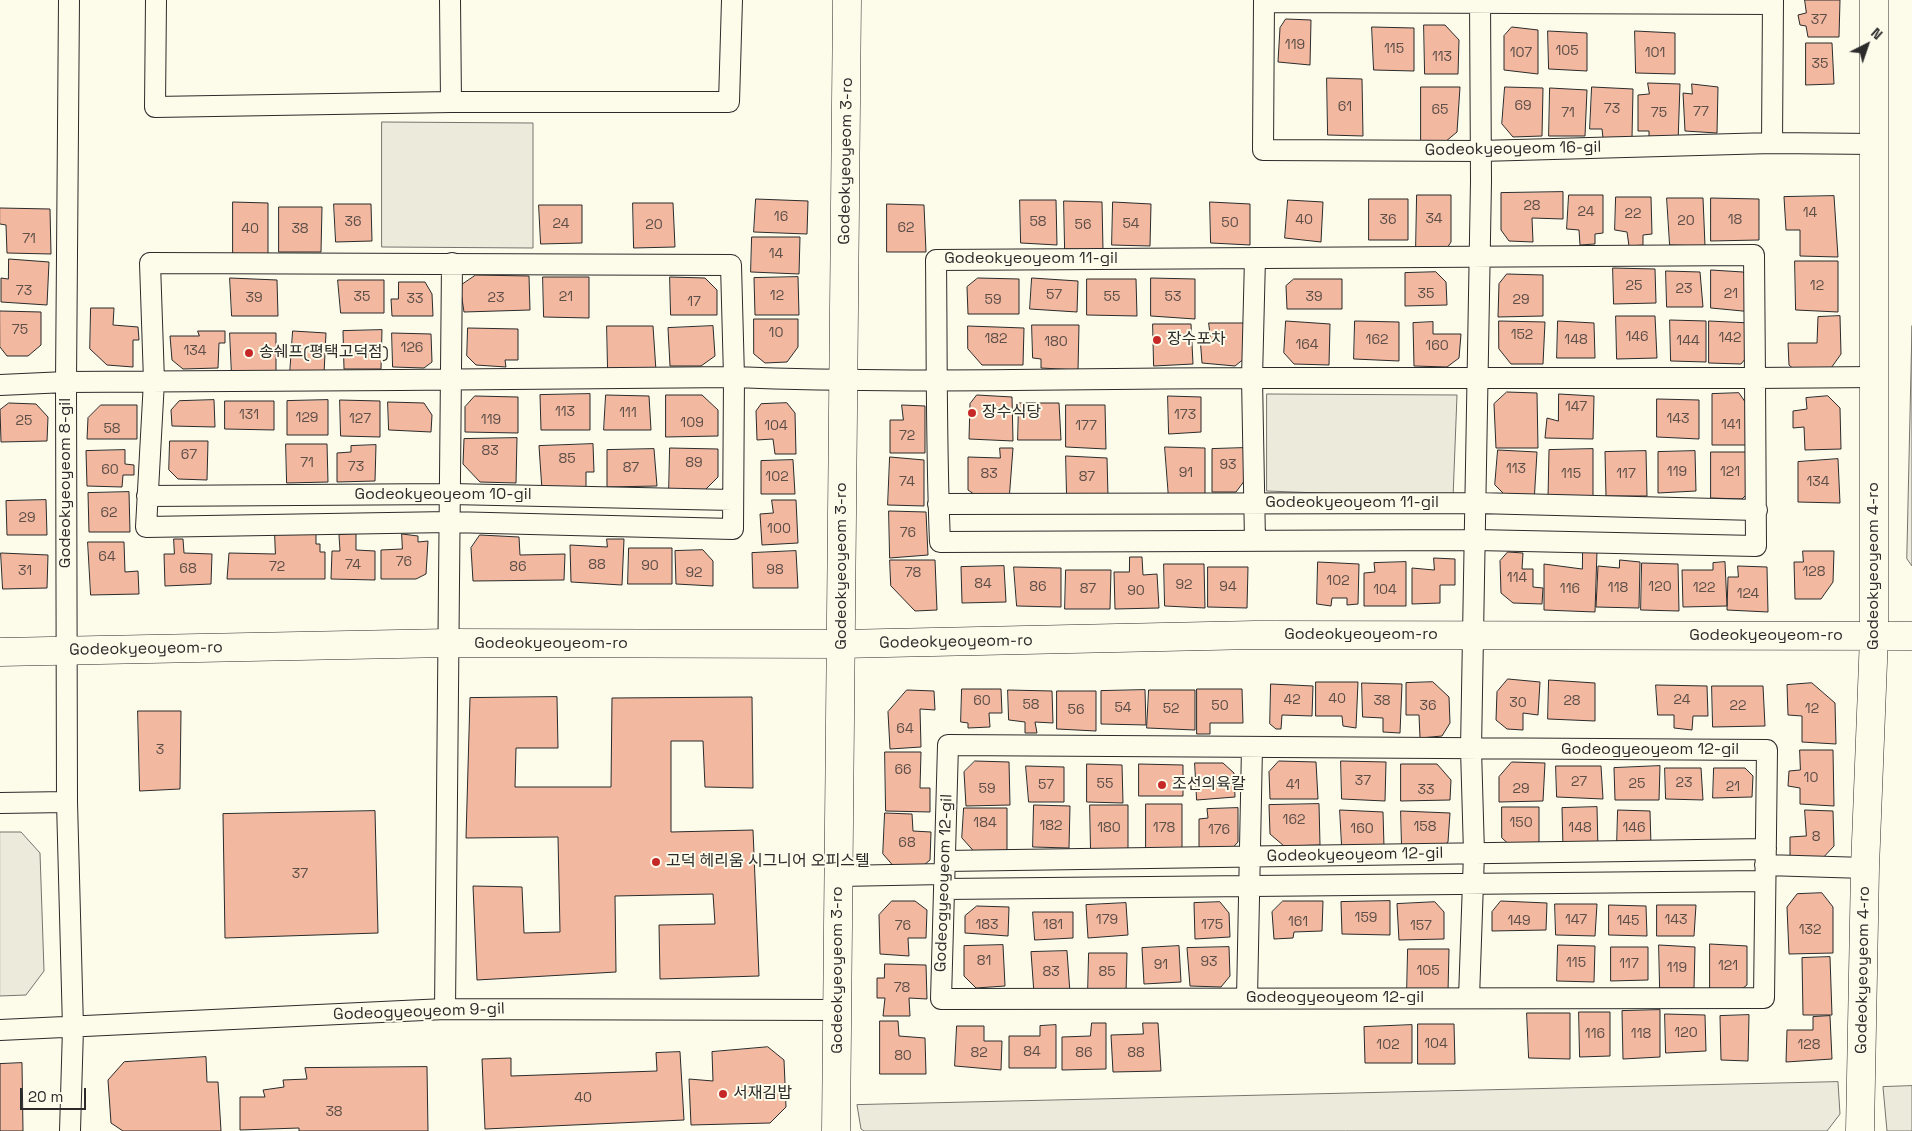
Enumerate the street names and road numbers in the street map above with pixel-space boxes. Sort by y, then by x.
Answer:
street label: Godeokyeoyeom 3-ro [835,77,857,245]
street label: Godeokyeoyeom 16-gil [1424,138,1602,160]
street label: Godeokyeoyeom 11-gil [944,249,1118,269]
street label: Godeokyeoyeom 8-gil [56,398,76,568]
street label: Godeokyeoyeom 3-ro [832,482,852,650]
street label: Godeokyeoyeom 4-ro [1864,482,1884,650]
street label: Godeokyeoyeom 10-gil [354,485,532,505]
street label: Godeokyeoyeom 11-gil [1265,493,1439,513]
street label: Godeokyeoyeom-ro [1284,625,1438,645]
street label: Godeokyeoyeom-ro [1689,626,1843,646]
street label: Godeokyeoyeom-ro [879,631,1033,653]
street label: Godeokyeoyeom-ro [474,634,628,654]
street label: Godeokyeoyeom-ro [69,638,223,660]
street label: Godeogyeoyeom 12-gil [1561,740,1739,760]
street label: Godeogyeoyeom 12-gil [931,794,957,972]
street label: Godeokyeoyeom 12-gil [1267,844,1443,866]
street label: Godeokyeoyeom 3-ro [828,886,848,1054]
street label: Godeokyeoyeom 4-ro [1852,886,1874,1054]
street label: Godeogyeoyeom 12-gil [1246,988,1424,1008]
street label: Godeogyeoyeom 9-gil [333,999,505,1025]

